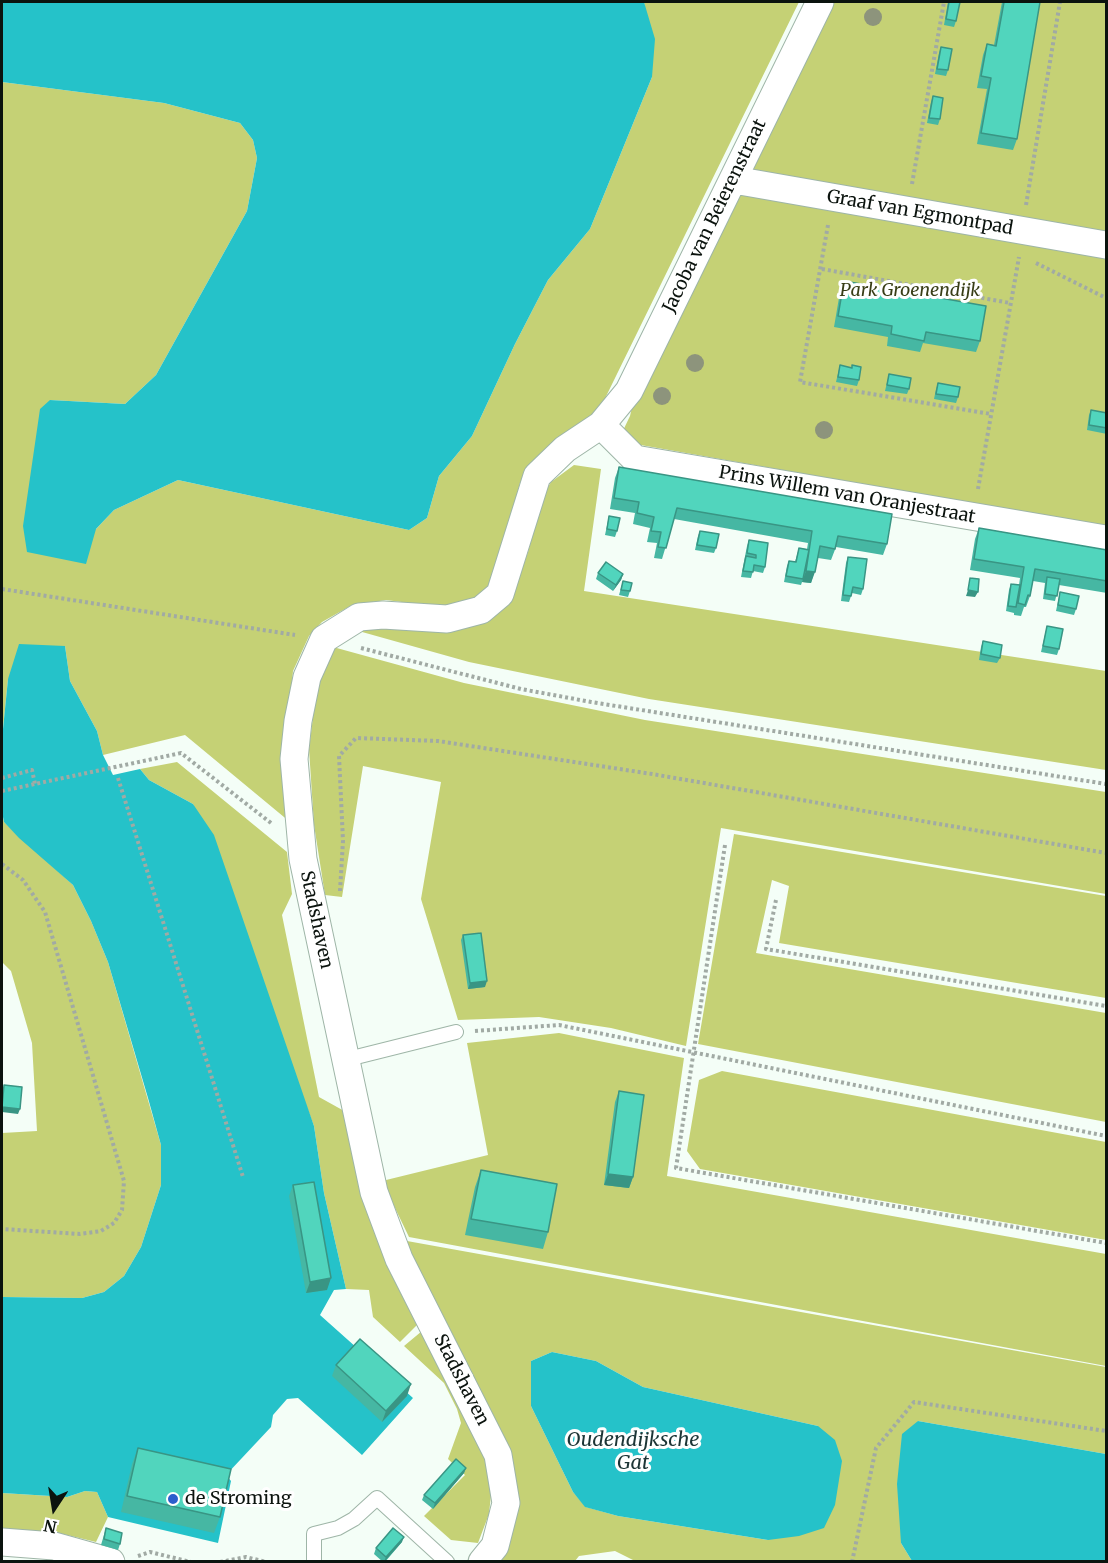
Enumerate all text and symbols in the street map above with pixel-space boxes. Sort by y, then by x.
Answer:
street label: Jacoba van Beierenstraat [659,116,771,316]
street label: Graaf van Egmontpad [825,186,1015,240]
park label: Park Groenendijk [840,280,980,302]
street label: Prins Willem van Oranjestraat [717,462,977,528]
street label: Stadshaven [295,869,337,971]
street label: Stadshaven [429,1331,493,1429]
water label: Oudendijksche Gat [567,1428,699,1475]
north arrow [24,1479,84,1539]
place label: de Stroming [185,1488,292,1510]
marker: de Stroming [166,1492,180,1506]
text: N [42,1516,59,1538]

